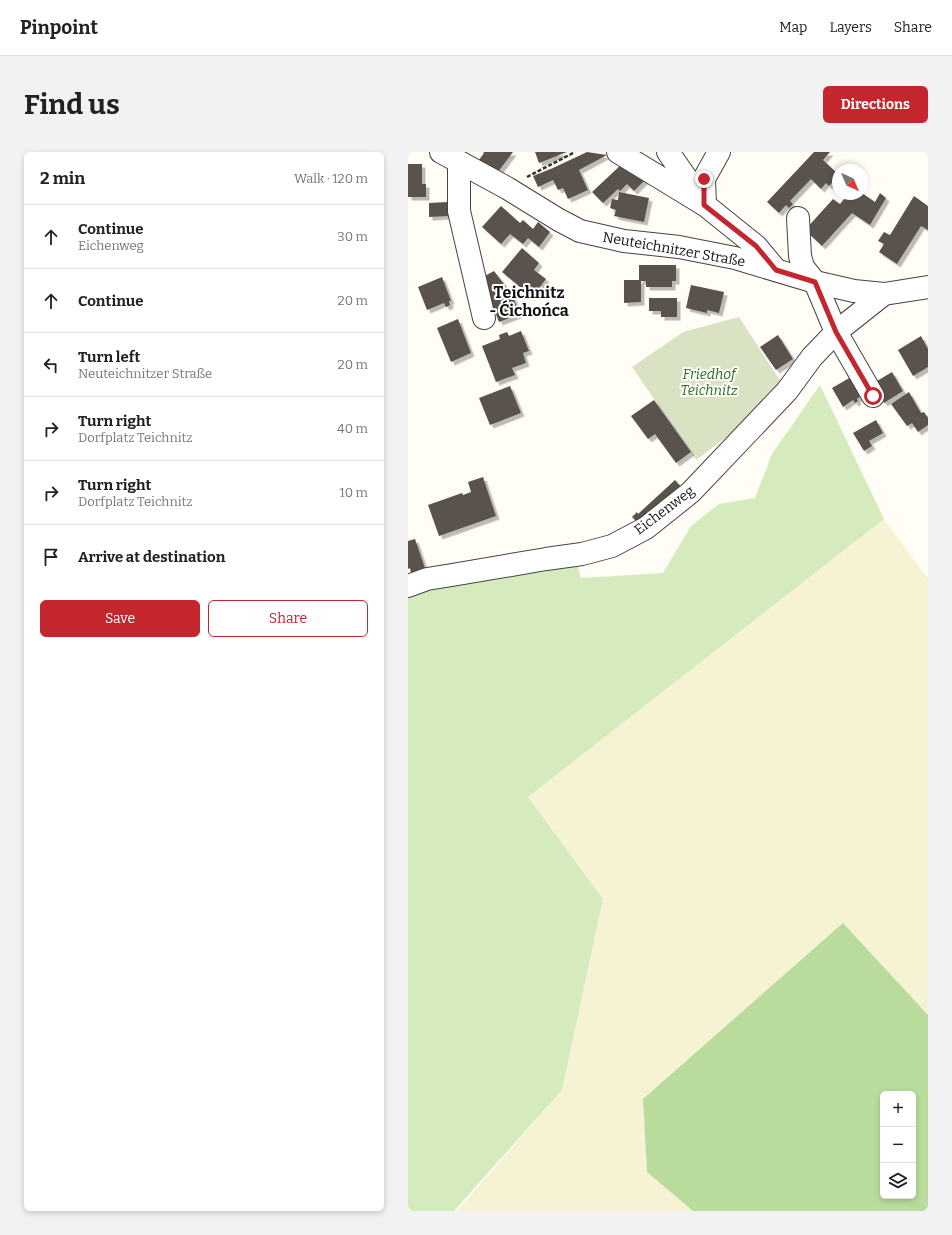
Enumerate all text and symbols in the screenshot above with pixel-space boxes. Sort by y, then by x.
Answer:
text: Pinpoint [20,16,98,39]
text: Map [779,19,807,36]
text: Layers [829,19,872,36]
text: Share [894,19,932,36]
button: Directions [823,86,928,123]
text: Find us [24,88,120,121]
north arrow [832,164,868,200]
text: 2 min [40,168,85,189]
route end [695,170,713,188]
text: Walk · 120 m [294,171,368,186]
text: Continue [78,220,144,238]
icon: ahead [40,226,62,248]
text: 30 m [337,229,368,244]
street label: Neuteichnitzer Straße [601,229,746,270]
text: Eichenweg [78,238,144,253]
district label: Teichnitz - Ćichońca [489,283,569,320]
icon: ahead [40,290,62,312]
text: Continue [78,292,144,310]
text: 20 m [338,293,368,308]
text: Turn left [78,348,140,366]
icon: left [40,354,62,376]
text: 20 m [338,357,368,372]
text: Neuteichnitzer Straße [78,366,212,381]
park label: Friedhof Teichnitz [681,366,738,399]
route start [864,387,882,405]
text: Turn right [78,412,151,430]
icon: right [40,418,62,440]
text: 40 m [337,421,368,436]
text: Dorfplatz Teichnitz [78,430,193,445]
text: Turn right [78,476,151,494]
icon: right [40,482,62,504]
street label: Eichenweg [631,482,698,539]
text: 10 m [339,485,368,500]
text: Dorfplatz Teichnitz [78,494,193,509]
icon: arrive [40,546,62,568]
text: Arrive at destination [78,548,225,566]
button: Save [40,600,200,637]
button: Share [208,600,368,637]
map controls [880,1091,916,1199]
button: + [880,1091,916,1127]
button: − [880,1127,916,1163]
button: layers [880,1163,916,1199]

